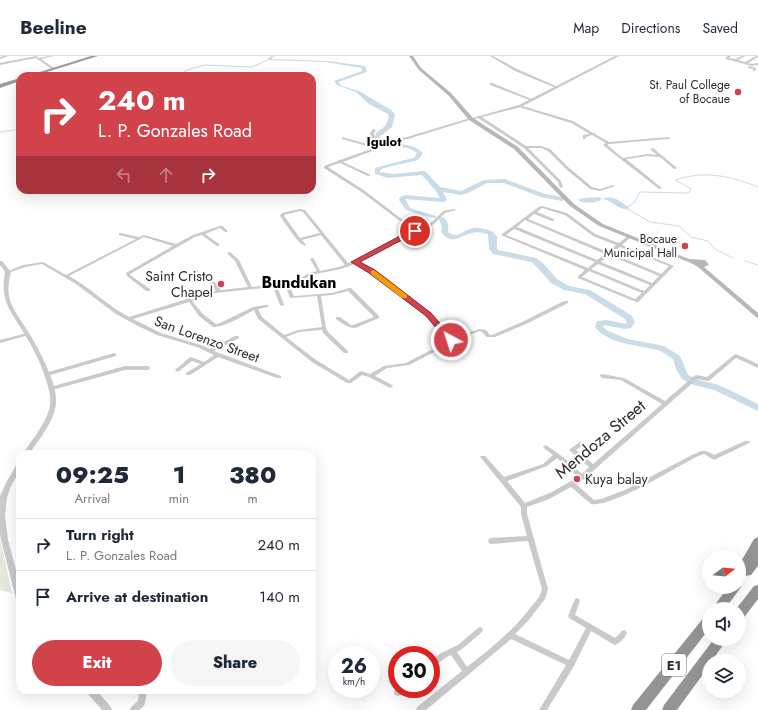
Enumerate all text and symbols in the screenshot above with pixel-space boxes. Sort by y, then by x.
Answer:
text: Beeline [20,14,87,41]
text: Map [573,18,599,38]
text: Directions [621,18,681,38]
text: Saved [703,18,738,38]
place label: St. Paul College of Bocaue [649,76,730,108]
text: 240 m [98,80,186,121]
marker: St. Paul College of Bocaue [733,87,743,97]
icon: right [32,88,84,140]
text: L. P. Gonzales Road [98,118,252,144]
district label: Igulot [367,132,402,151]
icon: left [113,164,135,186]
icon: ahead [155,164,177,186]
icon: right [197,164,219,186]
pin [398,214,432,248]
icon: arrive [404,220,426,242]
place label: Bocaue Municipal Hall [604,230,677,262]
marker: Bocaue Municipal Hall [680,241,690,251]
place label: Saint Cristo Chapel [145,266,213,302]
district label: Bundukan [261,271,337,294]
marker: Saint Cristo Chapel [216,279,226,289]
street label: San Lorenzo Street [152,311,263,368]
position arrow [430,319,472,361]
street label: Mendoza Street [549,394,651,484]
text: 09:25 [56,457,129,492]
text: 1 [173,457,185,492]
text: 380 [229,457,276,492]
place label: Kuya balay [585,469,649,489]
marker: Kuya balay [572,474,582,484]
text: Arrival [74,489,110,508]
text: min [169,489,189,508]
text: m [248,489,258,508]
text: Turn right [66,524,134,546]
icon: right [32,534,54,556]
text: 240 m [258,534,300,556]
text: L. P. Gonzales Road [66,546,177,565]
north arrow [702,550,746,594]
map controls [702,550,746,698]
icon: arrive [32,586,54,608]
text: Arrive at destination [66,586,208,608]
text: 140 m [259,586,300,608]
button: sound [702,602,746,646]
button: Exit [32,640,162,686]
button: Share [170,640,300,686]
speed limit sign: 30 [388,646,440,698]
text: 26 [341,652,367,681]
road number: E1 [662,654,686,676]
button: layers [702,654,746,698]
text: km/h [343,674,365,689]

